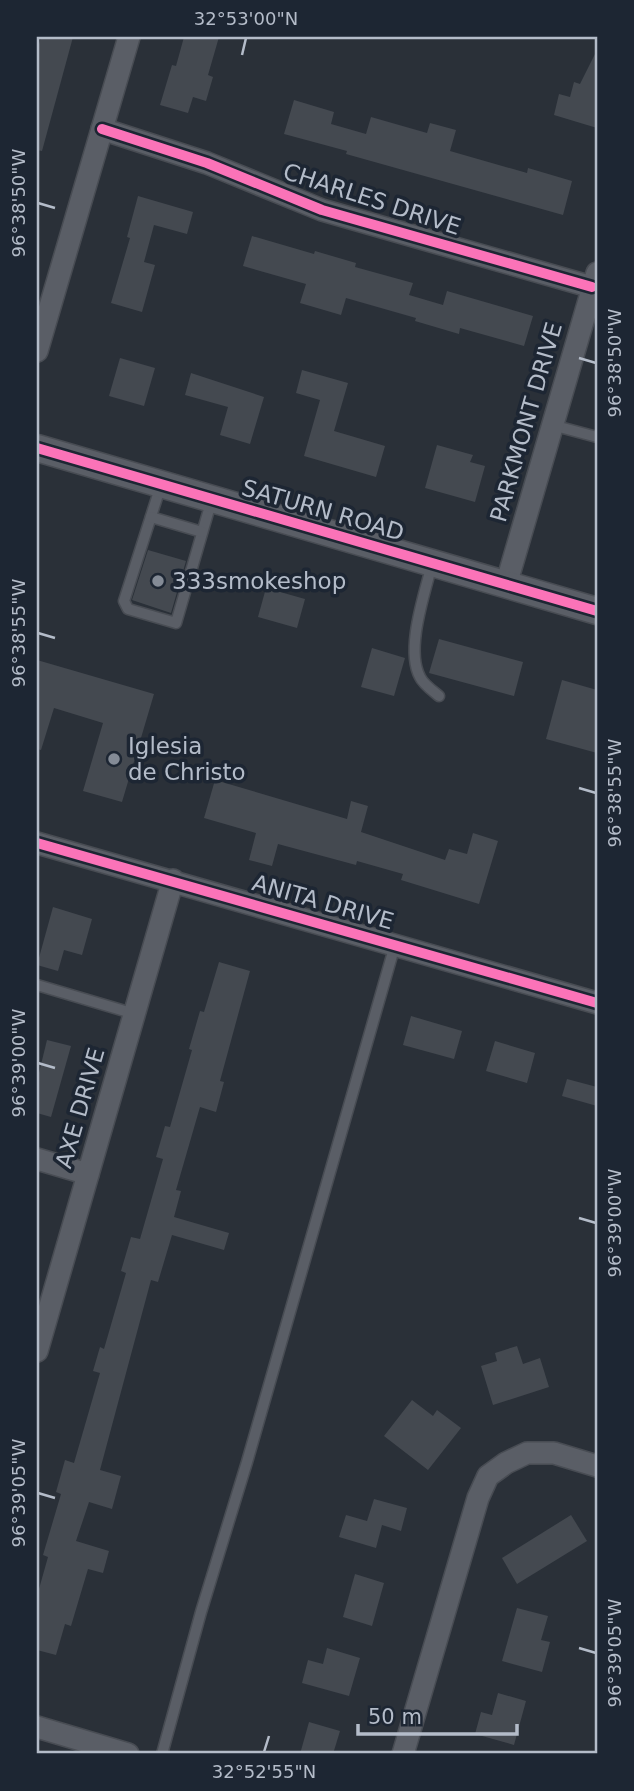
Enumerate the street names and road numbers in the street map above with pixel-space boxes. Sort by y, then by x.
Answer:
street label: CHARLES DRIVE [280,158,464,240]
street label: PARKMONT DRIVE [485,319,567,525]
street label: SATURN ROAD [239,474,407,546]
street label: ANITA DRIVE [249,869,397,935]
street label: AXE DRIVE [50,1045,110,1171]

